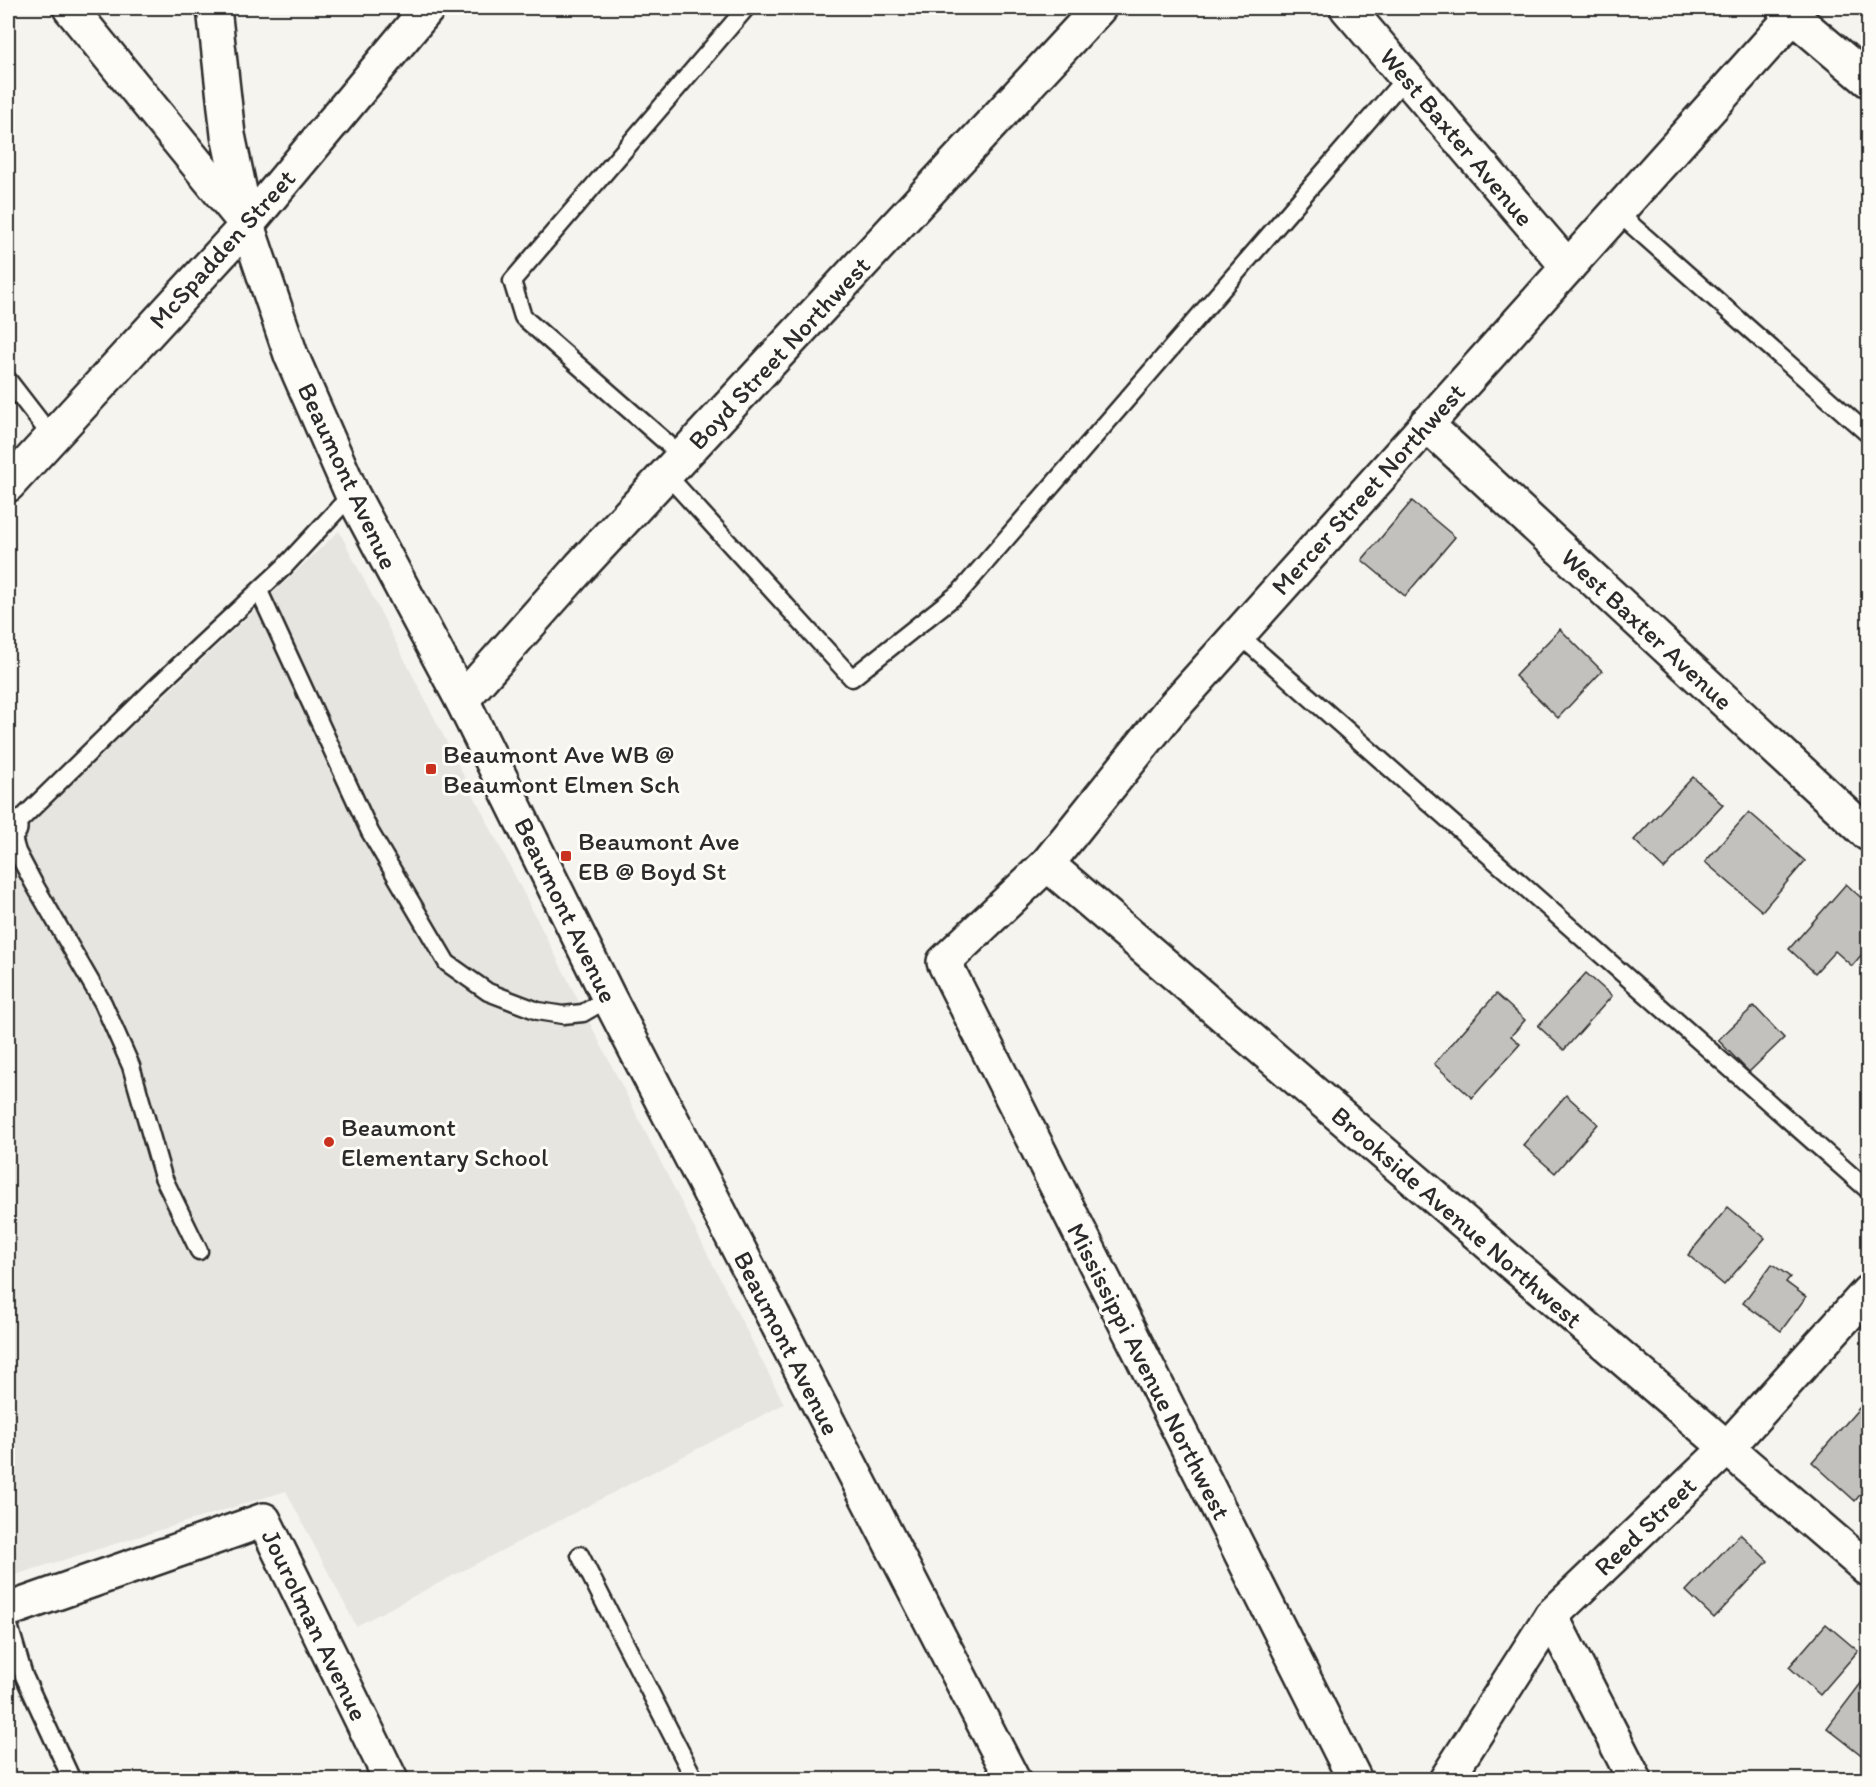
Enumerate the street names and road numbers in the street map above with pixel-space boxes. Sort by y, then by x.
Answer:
street label: West Baxter Avenue [1373,41,1541,233]
street label: McSpadden Street [142,162,302,335]
street label: Boyd Street Northwest [681,250,877,456]
street label: Mercer Street Northwest [1264,376,1472,602]
street label: Beaumont Avenue [291,378,405,574]
street label: West Baxter Avenue [1554,541,1740,717]
street label: Beaumont Avenue [507,812,625,1008]
street label: Brookside Avenue Northwest [1325,1099,1589,1335]
street label: Mississippi Avenue Northwest [1060,1217,1238,1525]
street label: Beaumont Avenue [727,1246,847,1440]
street label: Reed Street [1587,1469,1703,1583]
street label: Jourolman Avenue [255,1524,375,1726]

